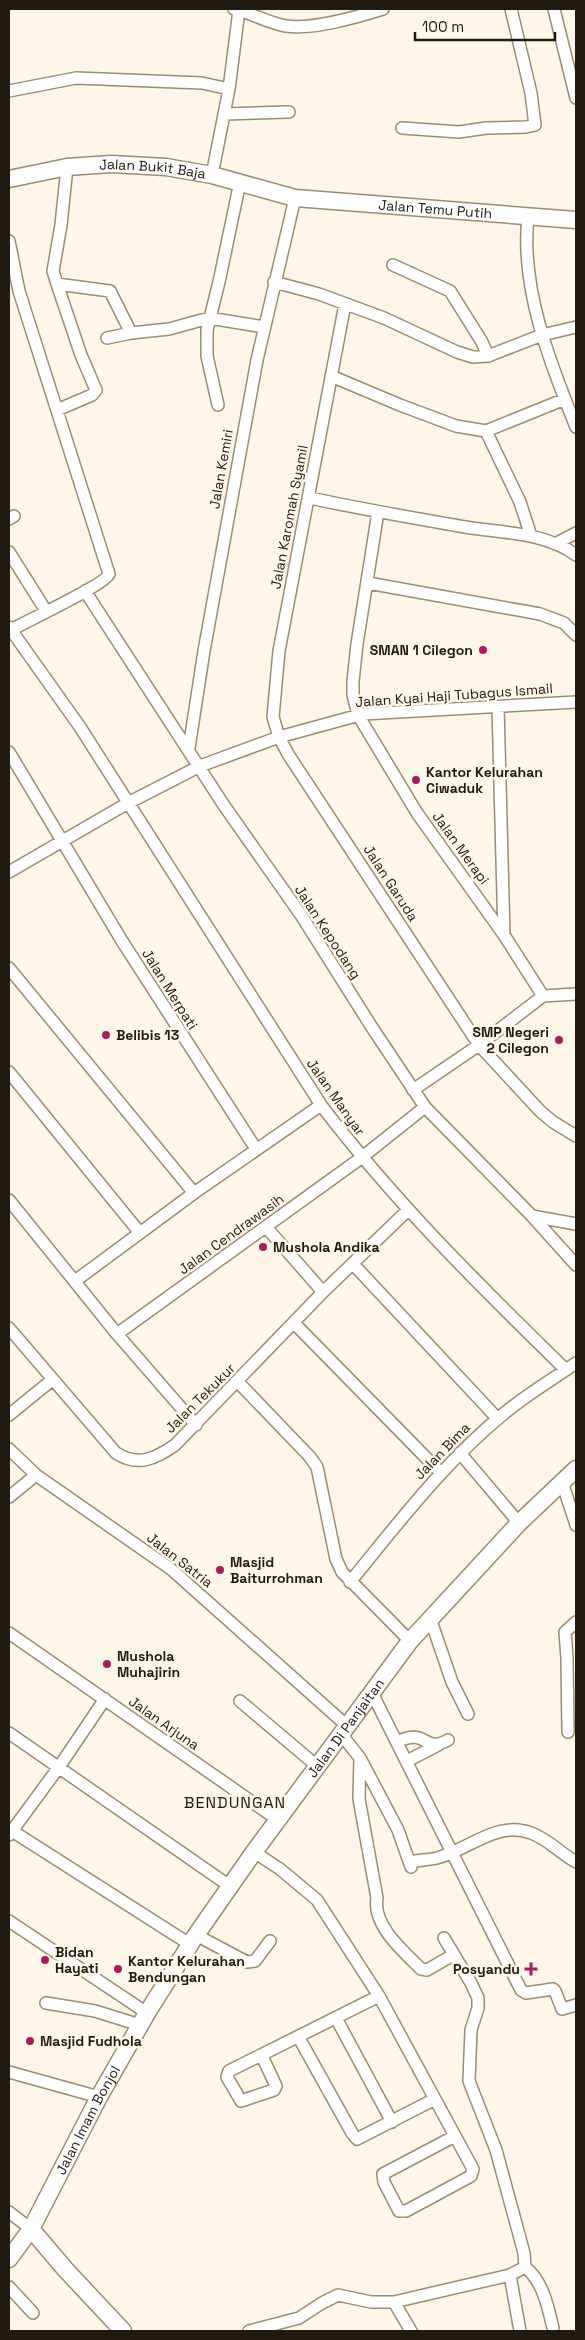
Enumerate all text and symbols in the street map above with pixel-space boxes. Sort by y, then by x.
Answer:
scale bar [415,10,555,42]
text: 100 m [422,17,464,36]
street label: Jalan Bukit Baja [98,155,207,183]
street label: Jalan Temu Putih [378,196,493,222]
street label: Jalan Kemiri [205,428,237,510]
street label: Jalan Karomah Syamil [266,443,312,591]
place label: SMAN 1 Cilegon [370,641,473,659]
marker: SMAN 1 Cilegon [477,644,489,656]
street label: Jalan Kyai Haji Tubagus Ismail [355,679,553,711]
place label: Kantor Kelurahan Ciwaduk [426,763,543,797]
marker: Kantor Kelurahan Ciwaduk [410,774,422,786]
street label: Jalan Merapi [429,808,493,888]
street label: Jalan Garuda [360,841,422,925]
street label: Jalan Kepodang [291,882,365,982]
street label: Jalan Merpati [138,945,202,1033]
place label: SMP Negeri 2 Cilegon [472,1023,549,1057]
place label: Belibis 13 [116,1026,179,1044]
marker: Belibis 13 [100,1029,112,1041]
marker: SMP Negeri 2 Cilegon [553,1034,565,1046]
street label: Jalan Manyar [303,1055,369,1139]
street label: Jalan Cendrawasih [175,1190,287,1278]
place label: Mushola Andika [273,1238,380,1256]
marker: Mushola Andika [257,1241,269,1253]
street label: Jalan Tekukur [161,1359,239,1437]
street label: Jalan Bima [410,1419,474,1483]
street label: Jalan Satria [143,1529,217,1591]
place label: Masjid Baiturrohman [230,1553,323,1587]
marker: Masjid Baiturrohman [214,1564,226,1576]
place label: Mushola Muhajirin [117,1647,180,1681]
marker: Mushola Muhajirin [101,1658,113,1670]
street label: Jalan Di Panjaitan [303,1675,388,1781]
street label: Jalan Arjuna [125,1692,203,1754]
district label: BENDUNGAN [184,1792,286,1813]
place label: Bidan Hayati [55,1943,98,1977]
place label: Kantor Kelurahan Bendungan [128,1952,245,1986]
marker: Bidan Hayati [39,1954,51,1966]
place label: Posyandu [453,1960,520,1978]
marker: Posyandu [524,1962,538,1976]
marker: Kantor Kelurahan Bendungan [112,1963,124,1975]
place label: Masjid Fudhola [40,2032,142,2050]
marker: Masjid Fudhola [24,2035,36,2047]
street label: Jalan Imam Bonjol [52,2062,124,2178]

